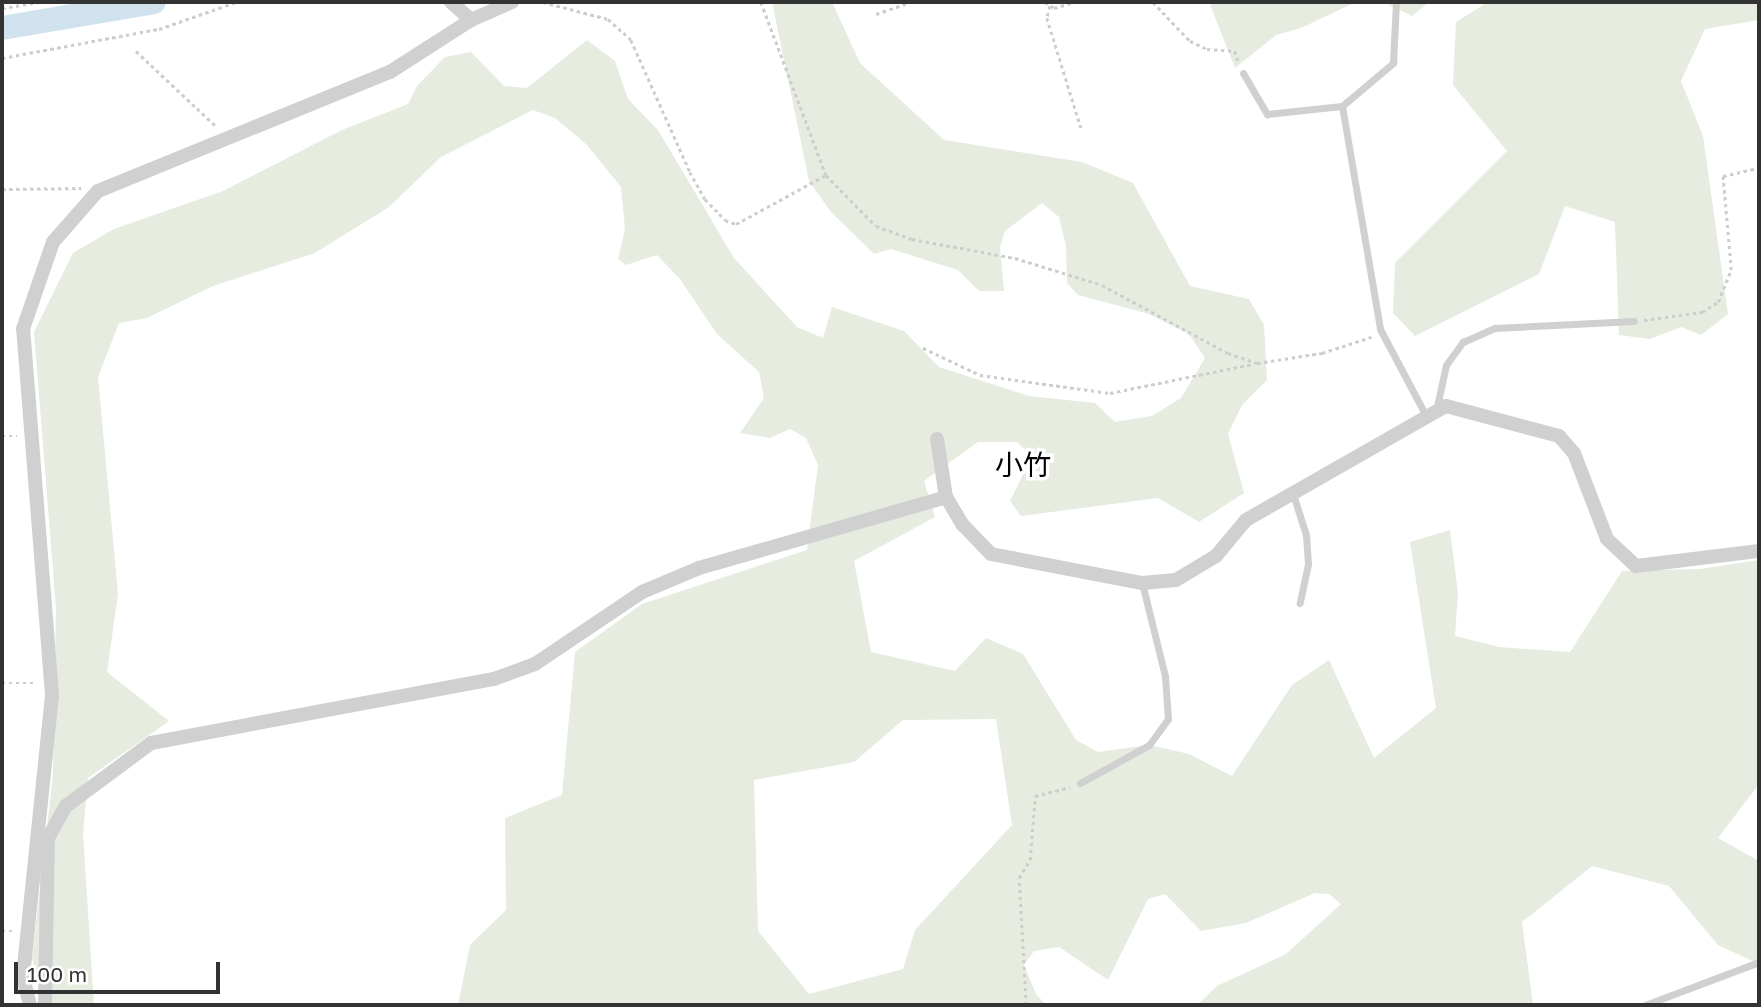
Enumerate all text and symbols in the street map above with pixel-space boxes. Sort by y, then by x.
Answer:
district label: 小竹 [995,448,1051,482]
scale bar [18,948,224,992]
text: 100 m [27,961,87,987]

